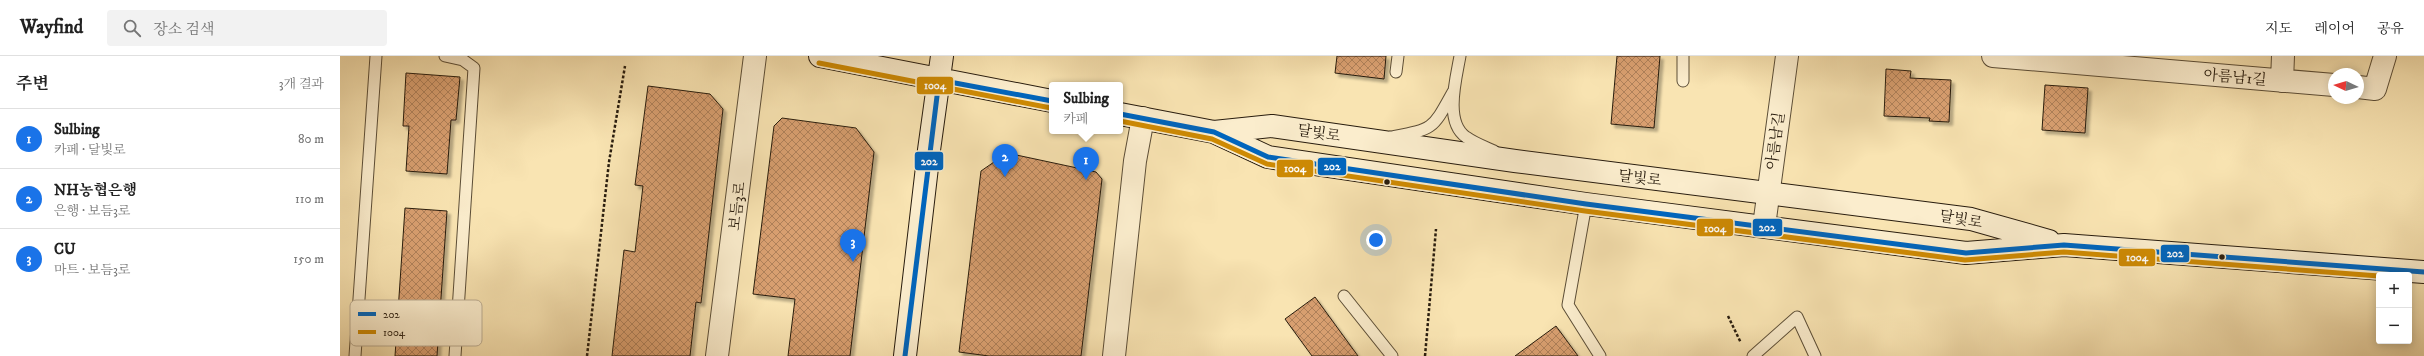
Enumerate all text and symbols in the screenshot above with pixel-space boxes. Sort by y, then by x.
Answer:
search box [107,10,387,46]
text: Wayfind [20,16,83,39]
icon: search [121,17,143,39]
text: 장소 검색 [153,20,215,39]
text: 지도 [2265,20,2292,38]
text: 레이어 [2314,20,2355,38]
text: 공유 [2377,20,2404,38]
street label: 아름남1길 [2203,65,2267,90]
north arrow [2328,68,2364,104]
text: 주변 [16,73,49,95]
text: 3개 결과 [279,76,324,92]
line badge: 1004 [916,76,954,95]
text: 1004 [924,79,947,93]
popup [1049,82,1123,134]
text: Sulbing [1063,89,1109,108]
text: 카페 [1063,111,1088,127]
street label: 아름남길 [1762,111,1789,171]
text: Sulbing [54,120,100,139]
street label: 달빛로 [1296,121,1342,146]
text: 1 [27,131,31,147]
text: 80 m [298,131,324,147]
text: 카페 · 달빛로 [54,142,126,158]
pin: 2 [992,144,1018,177]
pin: 1 [1073,147,1099,180]
line badge: 202 [914,151,944,171]
text: 202 [921,155,938,169]
line badge: 202 [1317,157,1347,176]
line badge: 1004 [1276,159,1314,178]
text: 202 [1324,160,1341,174]
text: 1004 [1284,162,1307,176]
street label: 달빛로 [1617,166,1663,191]
unlabelled marker [1382,177,1392,187]
street label: 보듬3로 [725,180,750,232]
text: NH농협은행 [54,181,137,200]
text: 2 [26,191,32,207]
text: 110 m [295,191,324,207]
text: 은행 · 보듬3로 [54,203,130,219]
street label: 달빛로 [1938,206,1984,233]
line badge: 1004 [1696,218,1734,237]
line badge: 202 [1752,218,1783,237]
text: 202 [1759,221,1776,235]
text: 1004 [1704,222,1727,236]
pin: 3 [840,229,866,262]
your location [1366,230,1386,250]
text: CU [54,240,76,259]
line badge: 202 [2160,244,2190,263]
text: 202 [2167,247,2184,261]
line badge: 1004 [2118,248,2156,267]
text: 3 [27,251,31,267]
text: 150 m [293,251,324,267]
text: 1004 [2126,251,2149,265]
unlabelled marker [2217,252,2227,262]
text: 마트 · 보듬3로 [54,262,130,278]
map controls [2376,272,2412,344]
button: + [2376,272,2412,308]
legend [350,300,482,346]
text: 202 [383,308,400,322]
button: − [2376,308,2412,344]
text: 1004 [383,326,406,340]

